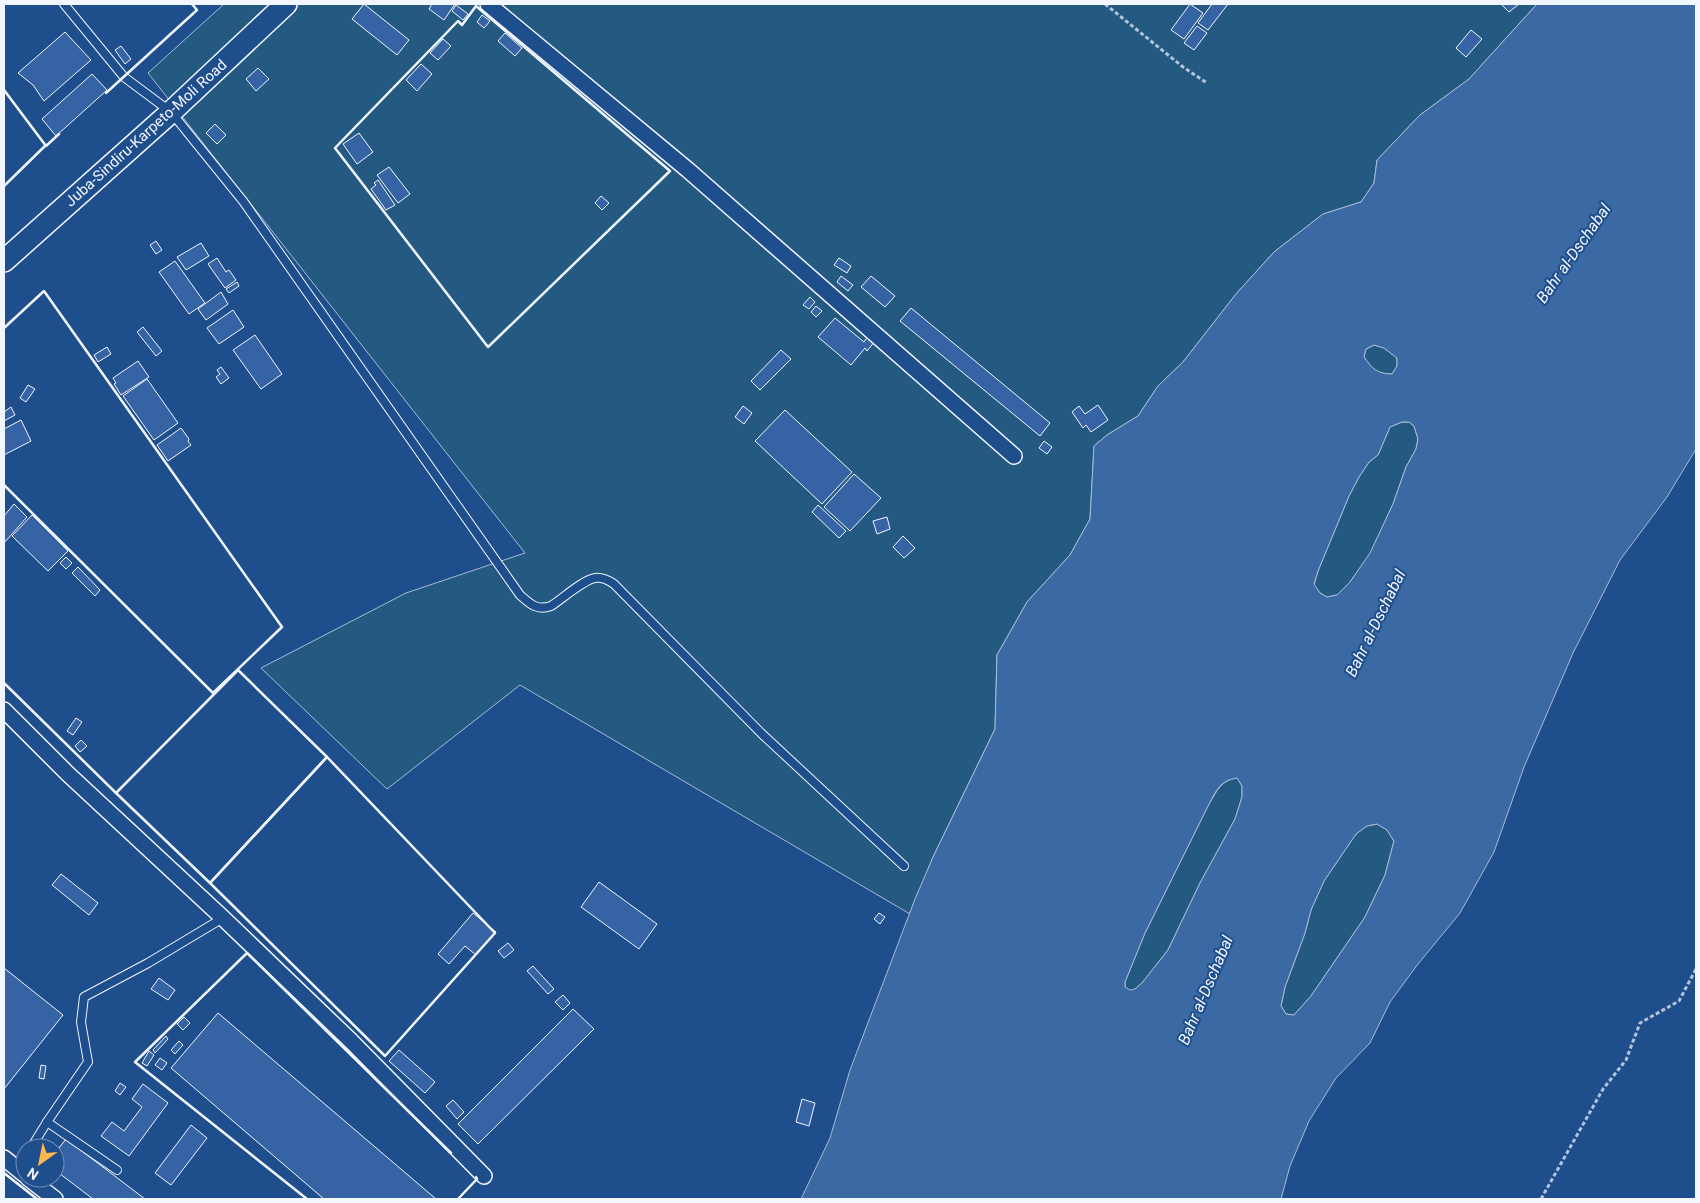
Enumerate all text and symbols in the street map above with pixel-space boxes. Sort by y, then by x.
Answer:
street label: Juba-Sindiru-Karpeto-Moli Road [61,56,231,210]
water label: Bahr al-Dschabal [1532,200,1615,306]
water label: Bahr al-Dschabal [1341,566,1410,680]
water label: Bahr al-Dschabal [1174,933,1237,1048]
north arrow [15,1138,65,1188]
text: N [24,1164,41,1183]

